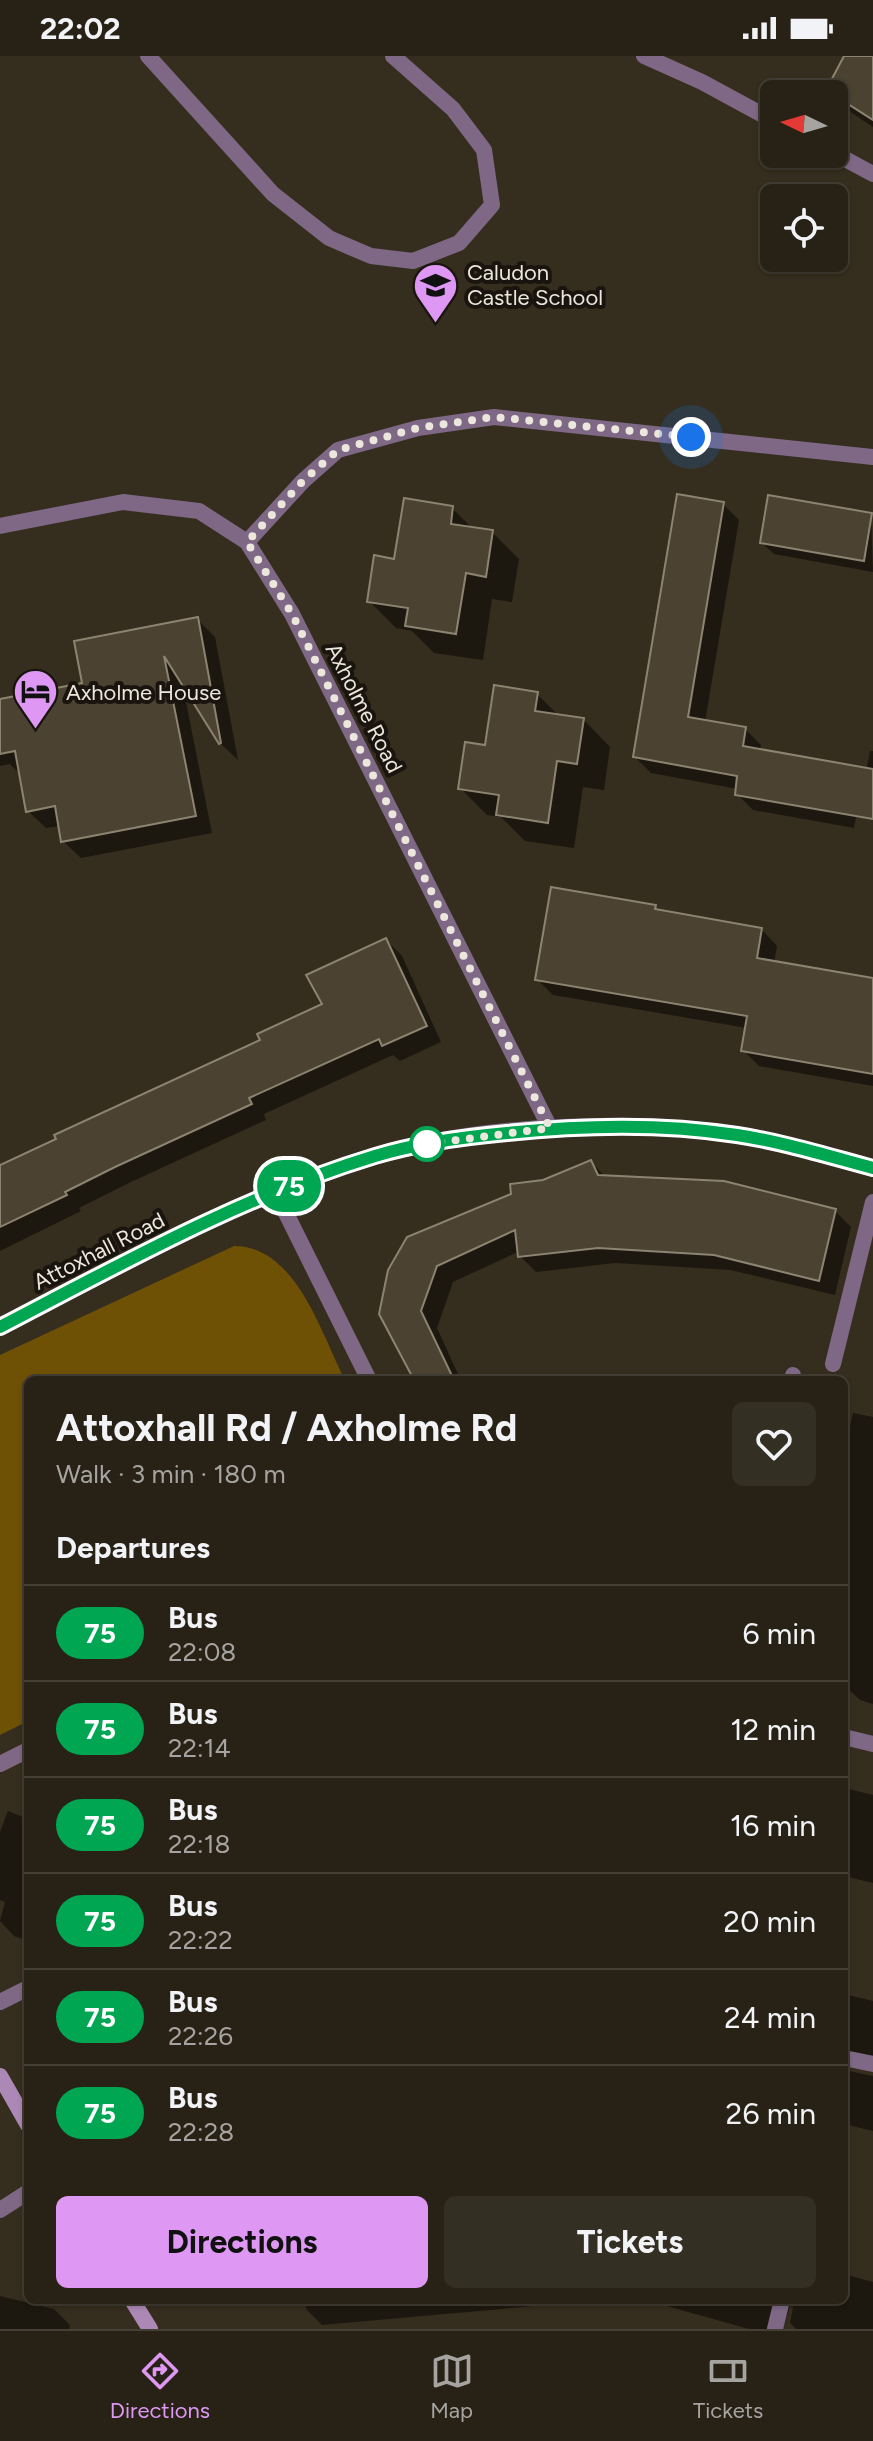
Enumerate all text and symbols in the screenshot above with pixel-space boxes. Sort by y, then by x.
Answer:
text: 22:02 [40,10,121,47]
north arrow [760,80,848,168]
map controls [760,80,848,272]
button: locate [760,184,848,272]
place label: Caludon Castle School [467,259,603,311]
school or university icon: Caludon Castle School [412,261,460,324]
your location [671,417,711,457]
street label: Axholme Road [320,639,408,777]
hotel icon: Axholme House [11,668,59,731]
place label: Axholme House [66,679,221,706]
unlabelled marker [410,1127,444,1161]
line badge: 75 [253,1160,325,1212]
text: 75 [273,1169,305,1203]
street label: Attoxhall Road [29,1206,169,1296]
button: heart [732,1402,816,1486]
text: Attoxhall Rd / Axholme Rd [56,1405,517,1451]
text: Walk · 3 min · 180 m [56,1458,286,1490]
text: Departures [56,1529,210,1566]
text: Bus [168,1599,217,1636]
text: 6 min [742,1615,816,1652]
text: 75 [84,1616,116,1650]
text: 22:08 [168,1636,236,1668]
text: Bus [168,1695,217,1732]
text: 12 min [730,1711,816,1748]
text: 75 [84,1712,116,1746]
text: 22:14 [168,1732,231,1764]
text: Bus [168,1791,217,1828]
text: 16 min [730,1807,816,1844]
text: 75 [84,1808,116,1842]
text: 22:18 [168,1828,230,1860]
text: Bus [168,1887,217,1924]
text: 20 min [723,1903,816,1940]
text: 75 [84,1904,116,1938]
text: 22:22 [168,1924,233,1956]
text: Bus [168,1983,217,2020]
text: 24 min [724,1999,816,2036]
text: 75 [84,2000,116,2034]
text: 22:26 [168,2020,233,2052]
text: Bus [168,2079,217,2116]
text: 26 min [726,2095,816,2132]
text: 75 [84,2096,116,2130]
text: 22:28 [168,2116,234,2148]
button: Directions [56,2196,428,2288]
button: Tickets [444,2196,816,2288]
tab: Directions [110,2349,210,2424]
tab: Map [430,2349,474,2424]
tab: Tickets [693,2349,763,2424]

